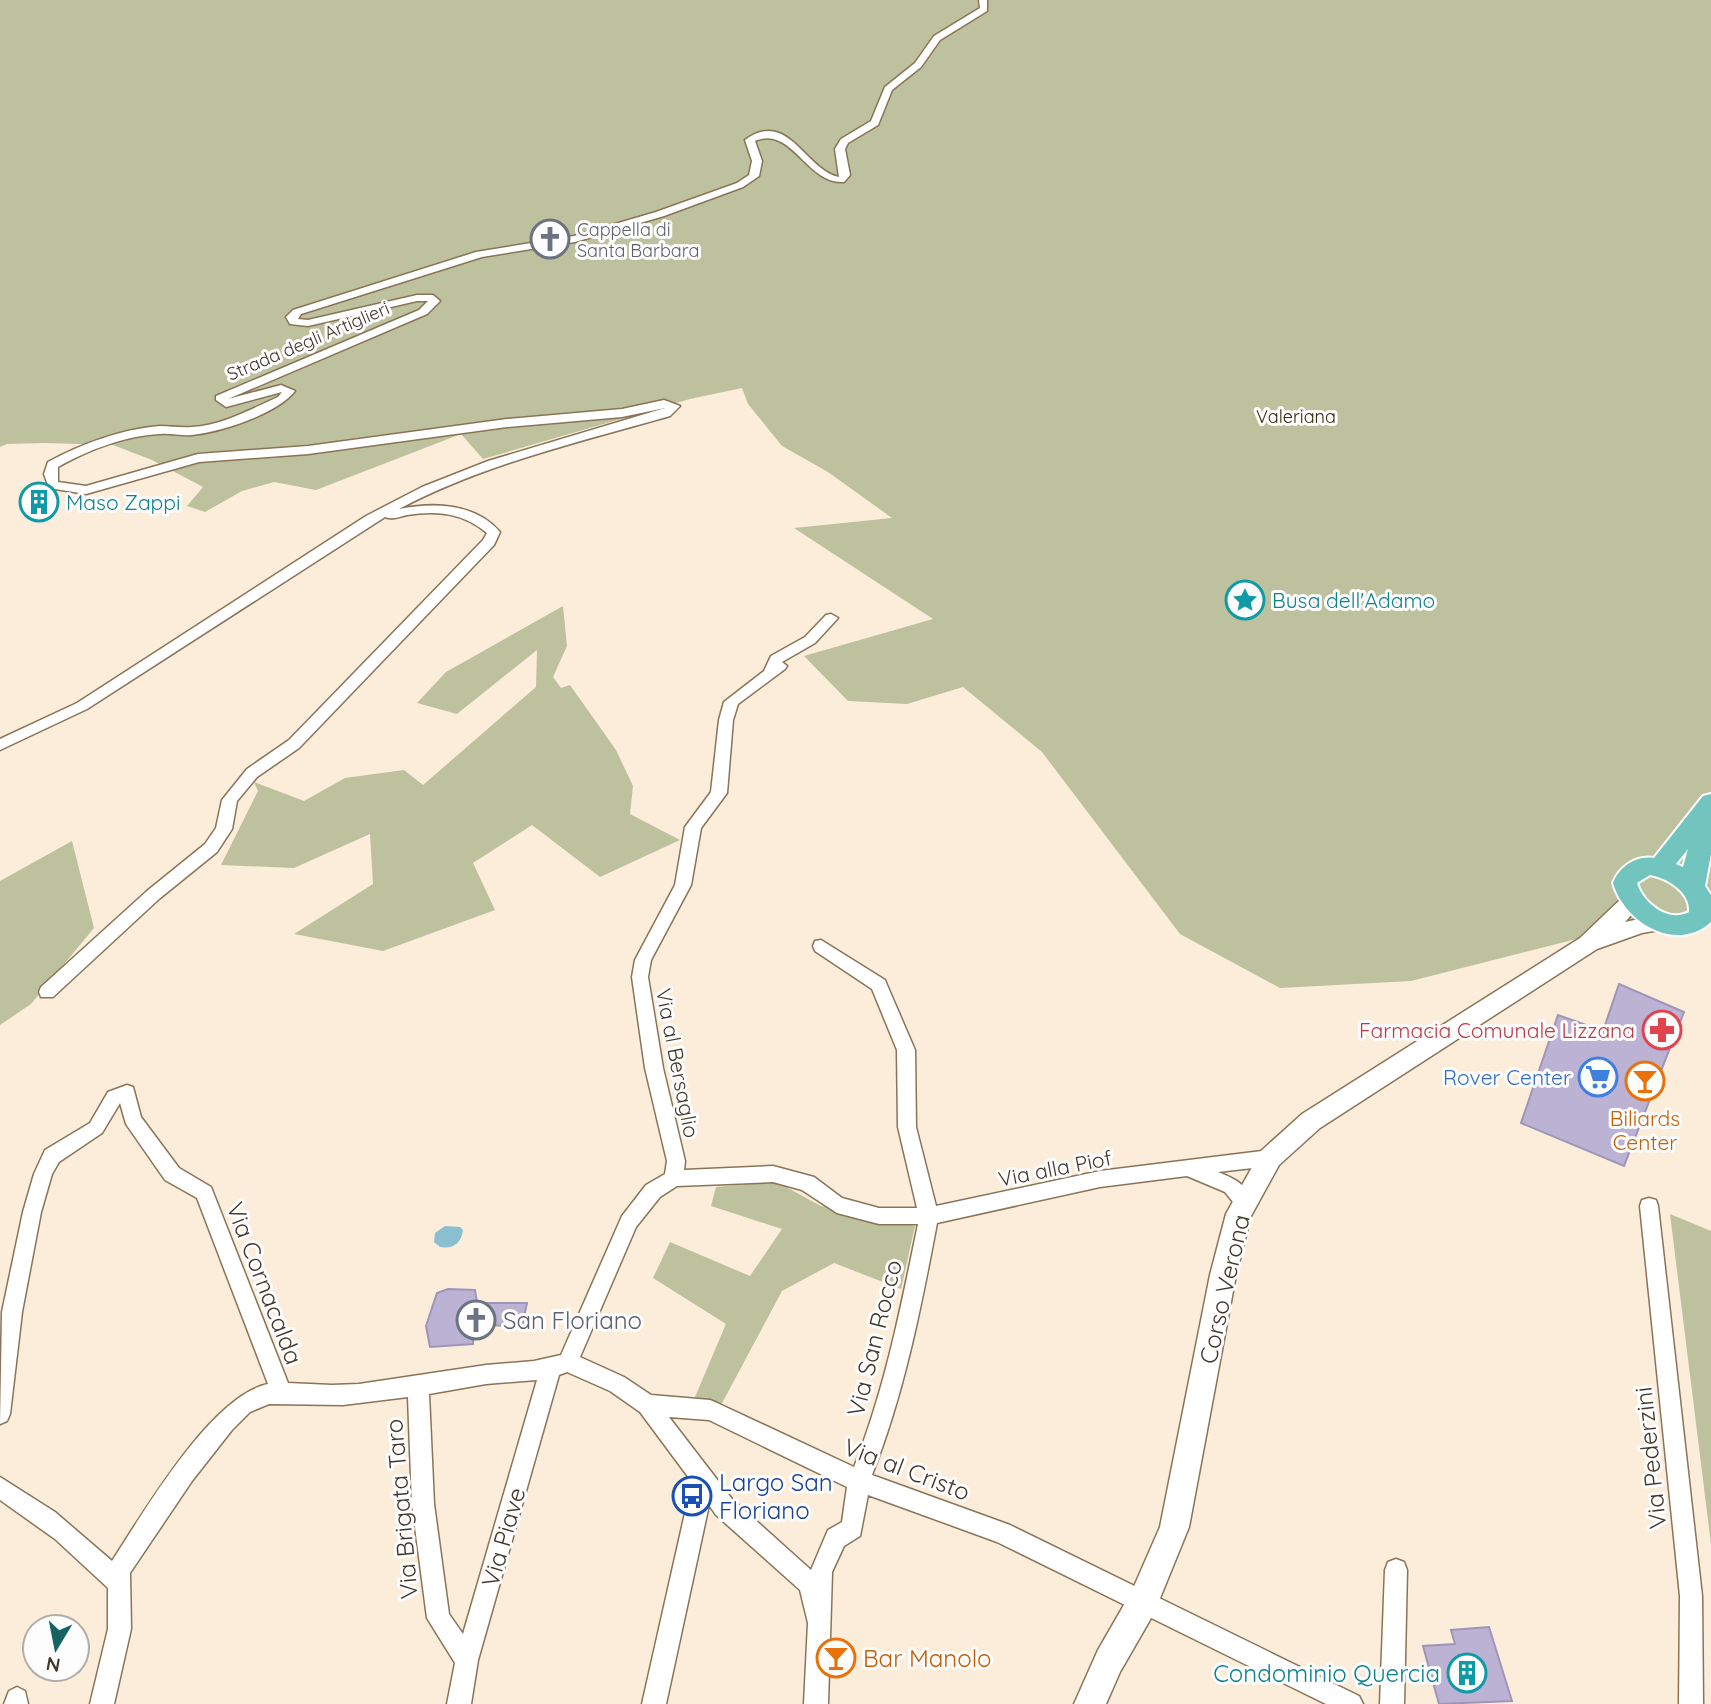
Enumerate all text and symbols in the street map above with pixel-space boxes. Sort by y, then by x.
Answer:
church icon: Cappella di Santa Barbara [529,218,571,260]
place label: Cappella di Santa Barbara [577,218,699,262]
street label: Strada degli Artiglieri [223,296,393,386]
park label: Valeriana [1256,405,1336,428]
building icon: Maso Zappi [18,481,60,523]
place label: Maso Zappi [66,489,181,515]
place icon: Busa dell'Adamo [1224,579,1266,621]
place label: Busa dell'Adamo [1272,587,1435,613]
street label: Via al Bersaglio [651,986,705,1140]
pharmacy icon: Farmacia Comunale Lizzana [1641,1009,1683,1051]
place label: Farmacia Comunale Lizzana [1359,1017,1635,1043]
supermarket icon: Rover Center [1577,1056,1619,1098]
bar icon: Biliards Center [1624,1060,1666,1102]
place label: Rover Center [1443,1064,1571,1090]
place label: Biliards Center [1610,1105,1680,1155]
street label: Via alla Piof [996,1144,1114,1192]
street label: Via Cornacalda [220,1198,310,1368]
street label: Corso Verona [1192,1211,1256,1367]
street label: Via San Rocco [840,1257,908,1419]
church icon: San Floriano [455,1299,497,1341]
place label: San Floriano [503,1305,642,1335]
street label: Via Pederzini [1628,1385,1672,1531]
street label: Via Brigata Taro [378,1418,424,1600]
street label: Via al Cristo [840,1431,974,1507]
place label: Largo San Floriano [719,1467,833,1525]
bus stop icon: Largo San Floriano [671,1475,713,1517]
street label: Via Piave [475,1484,531,1590]
north arrow [21,1613,91,1683]
bar icon: Bar Manolo [815,1637,857,1679]
place label: Bar Manolo [863,1643,992,1673]
text: N [44,1652,62,1678]
building icon: Condominio Quercia [1446,1652,1488,1694]
place label: Condominio Quercia [1213,1658,1440,1688]

